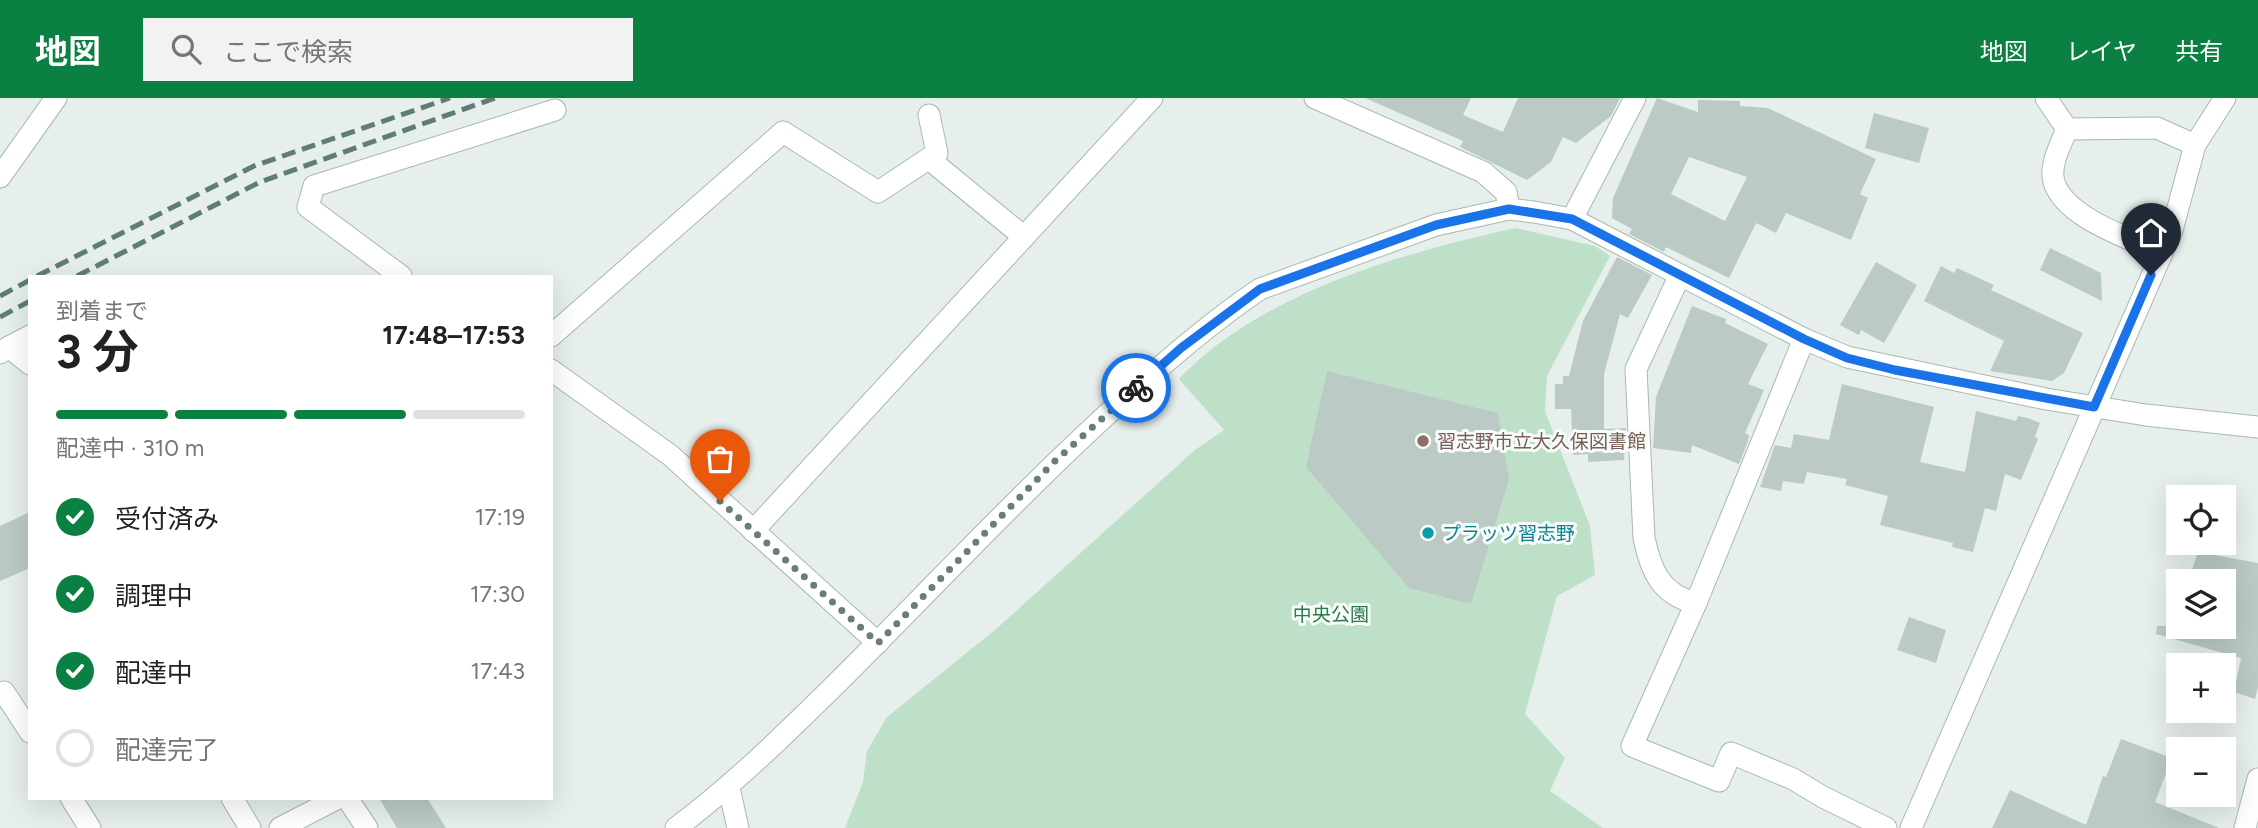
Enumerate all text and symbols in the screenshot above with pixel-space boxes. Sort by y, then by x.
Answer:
search box [143,18,633,81]
icon: search [167,30,205,68]
text: 地図 [35,32,101,71]
text: ここで検索 [223,36,353,68]
text: 地図 [1980,37,2028,66]
text: レイヤ [2066,37,2137,66]
text: 共有 [2175,37,2223,66]
pin [2121,203,2181,275]
icon: home [2132,214,2170,252]
text: 到着まで [56,297,148,325]
text: 17:48–17:53 [382,319,525,351]
text: 3 分 [56,324,139,380]
courier [1101,353,1171,423]
icon: bike [1117,369,1155,407]
pin [690,429,750,501]
place label: 習志野市立大久保図書館 [1437,430,1646,453]
marker: 習志野市立大久保図書館 [1415,433,1431,449]
text: 配達中 · 310 m [56,434,204,462]
icon: bag [701,440,739,478]
map controls [2166,485,2236,807]
button: locate [2166,485,2236,555]
icon: check [56,498,94,536]
text: 受付済み [115,503,219,535]
text: 17:19 [475,503,525,531]
place label: プラッツ習志野 [1442,522,1575,545]
marker: プラッツ習志野 [1420,525,1436,541]
button: layers [2166,569,2236,639]
icon: check [56,575,94,613]
text: 調理中 [115,580,193,612]
text: 17:30 [470,580,525,608]
park label: 中央公園 [1293,603,1369,626]
icon: check [56,652,94,690]
button: + [2166,653,2236,723]
text: 配達中 [115,657,193,689]
text: 17:43 [471,657,525,685]
text: 配達完了 [115,734,219,766]
button: − [2166,737,2236,807]

